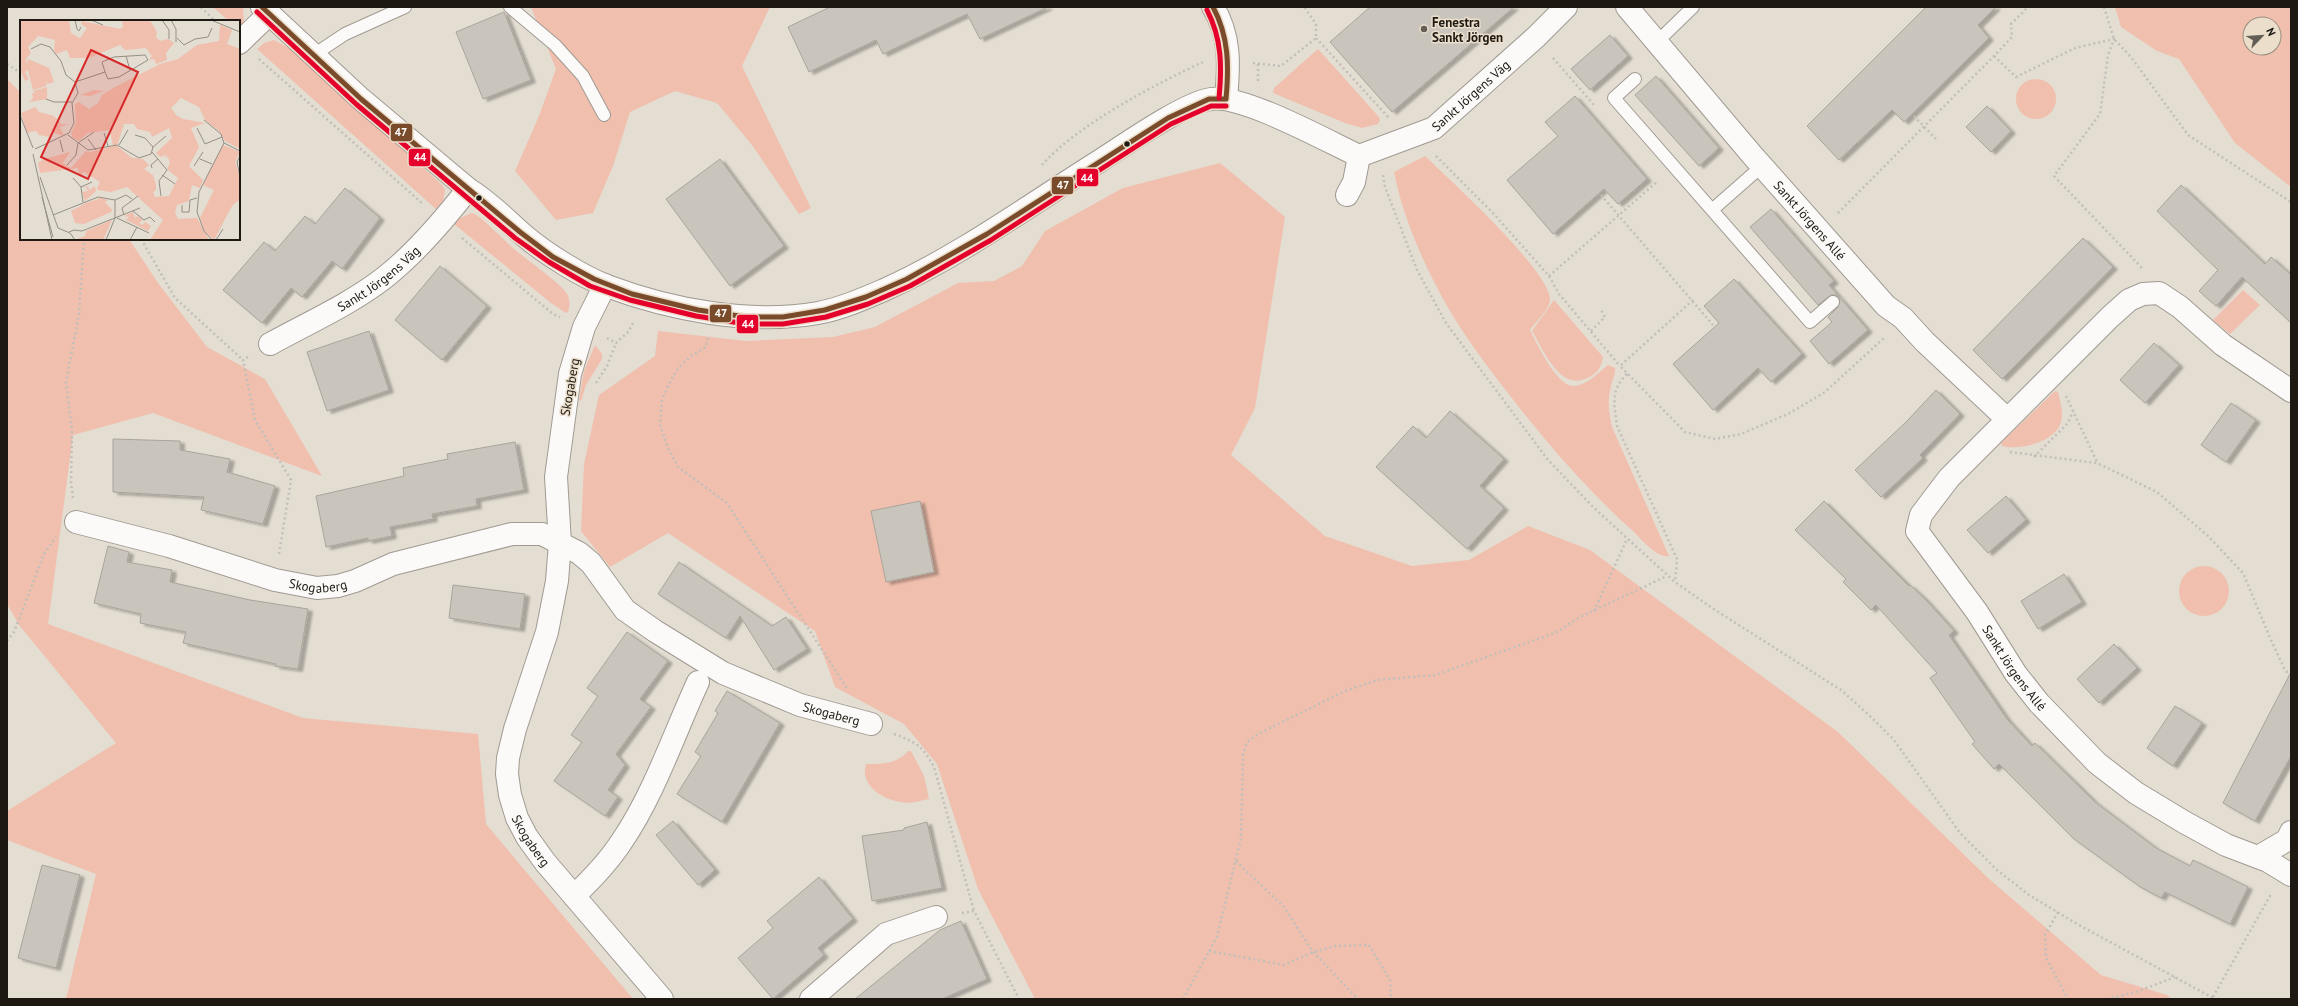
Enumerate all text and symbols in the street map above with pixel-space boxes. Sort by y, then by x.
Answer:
place label: Fenestra Sankt Jörgen [1432,14,1503,46]
north arrow [2242,16,2282,56]
inset map [20,20,240,240]
marker: Fenestra Sankt Jörgen [1419,24,1429,34]
text: N [2263,26,2279,38]
street label: Sankt Jörgens Väg [1428,56,1513,135]
line badge: 47 [390,123,413,142]
text: 47 [395,125,407,139]
unlabelled marker [1122,139,1132,149]
line badge: 44 [408,148,431,167]
text: 44 [414,150,427,164]
line badge: 44 [1076,168,1099,187]
text: 44 [1081,171,1094,185]
line badge: 47 [1051,176,1074,195]
street label: Sankt Jörgens Allé [1770,177,1850,264]
text: 47 [1057,178,1069,192]
unlabelled marker [474,193,484,203]
street label: Sankt Jörgens Väg [334,242,423,315]
line badge: 47 [709,304,732,323]
text: 47 [715,306,727,320]
line badge: 44 [736,314,759,334]
text: 44 [742,317,755,331]
street label: Skogaberg [557,357,583,417]
street label: Skogaberg [288,574,349,597]
street label: Sankt Jörgens Allé [1979,622,2050,714]
street label: Skogaberg [801,698,862,729]
street label: Skogaberg [508,812,554,870]

